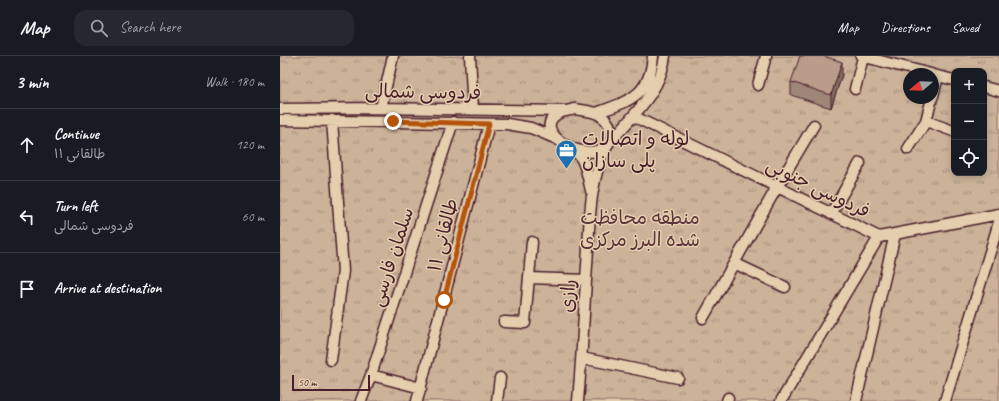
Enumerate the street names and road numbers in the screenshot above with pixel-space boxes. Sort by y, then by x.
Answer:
street label: فردوسی شمالی [365,79,481,105]
street label: فردوسی جنوبی [762,153,874,223]
street label: طالقانی ۱۱ [422,196,464,274]
street label: سلمان فارسی [365,204,419,310]
street label: رازی [555,279,581,313]

